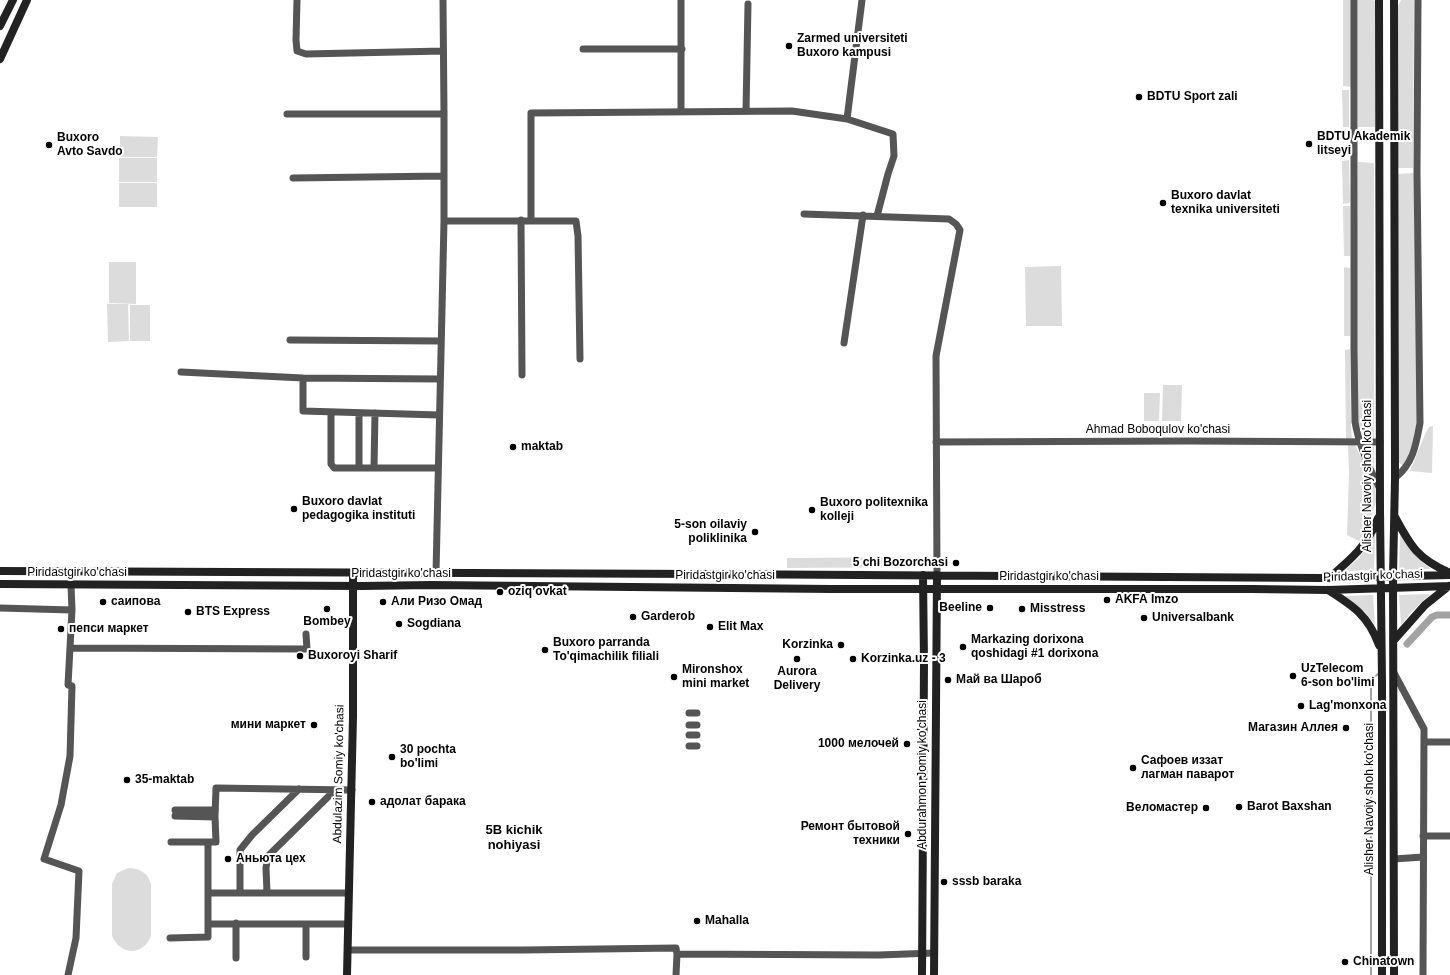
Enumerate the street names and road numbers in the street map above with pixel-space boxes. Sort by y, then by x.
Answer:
street label: Alisher Navoiy shoh ko'chasi [1361,400,1375,552]
street label: Ahmad Boboqulov ko'chasi [1086,423,1230,437]
street label: Piridastgir ko'chasi [27,566,127,580]
street label: Piridastgir ko'chasi [351,567,451,581]
street label: Piridastgir ko'chasi [1323,567,1423,585]
street label: Piridastgir ko'chasi [675,569,775,583]
street label: Piridastgir ko'chasi [999,570,1099,584]
street label: Abdurahmon Jomiy ko'chasi [916,700,930,850]
street label: Abdulazim Somiy ko'chasi [331,704,347,844]
street label: Alisher Navoiy shoh ko'chasi [1363,723,1377,875]

